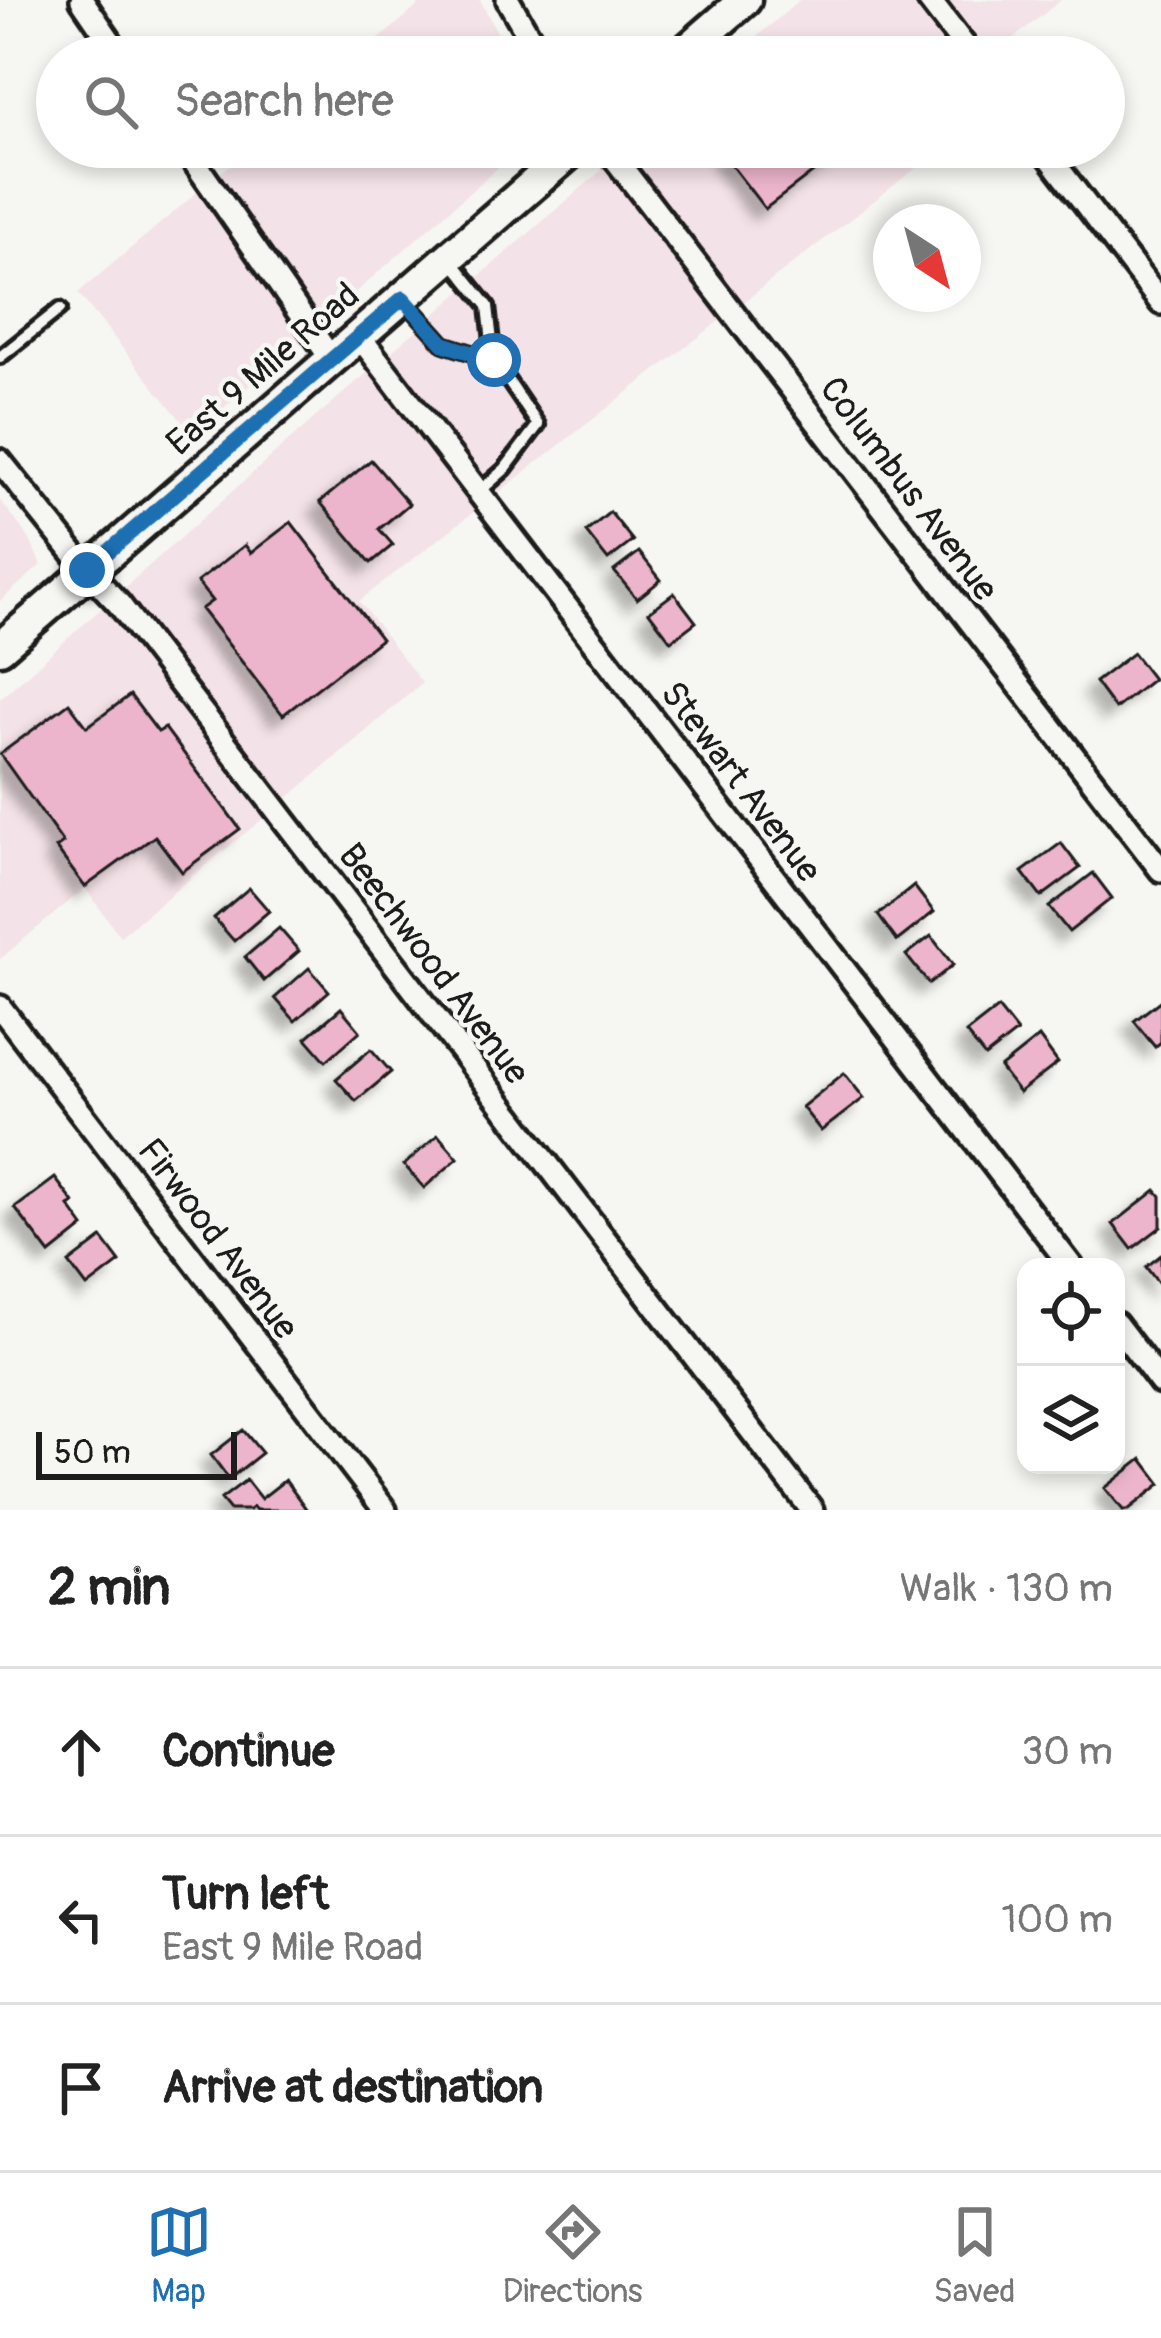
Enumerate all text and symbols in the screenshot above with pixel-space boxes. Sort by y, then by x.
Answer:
search box [36,36,1125,168]
icon: search [78,69,144,135]
text: Search here [174,74,394,130]
north arrow [873,204,981,312]
street label: East 9 Mile Road [157,273,369,465]
route start [467,333,521,387]
street label: Columbus Avenue [810,368,1008,610]
route end [60,543,114,597]
street label: Stewart Avenue [651,672,831,892]
street label: Beechwood Avenue [329,834,539,1094]
street label: Firwood Avenue [128,1130,308,1348]
map controls [1017,1258,1125,1474]
button: locate [1017,1258,1125,1366]
button: layers [1017,1366,1125,1474]
scale bar [36,1426,237,1479]
text: 50 m [54,1432,131,1473]
text: 2 min [48,1556,170,1620]
text: Walk · 130 m [900,1564,1113,1613]
icon: ahead [48,1719,114,1785]
text: Continue [162,1724,335,1780]
text: 30 m [1022,1727,1113,1776]
text: Turn left [162,1867,329,1923]
icon: left [48,1887,114,1953]
text: 100 m [1001,1895,1113,1944]
text: East 9 Mile Road [162,1923,423,1972]
icon: arrive [48,2055,114,2121]
text: Arrive at destination [162,2060,543,2116]
tab: Map [146,2199,212,2312]
tab: Directions [503,2199,643,2312]
tab: Saved [934,2199,1015,2312]

